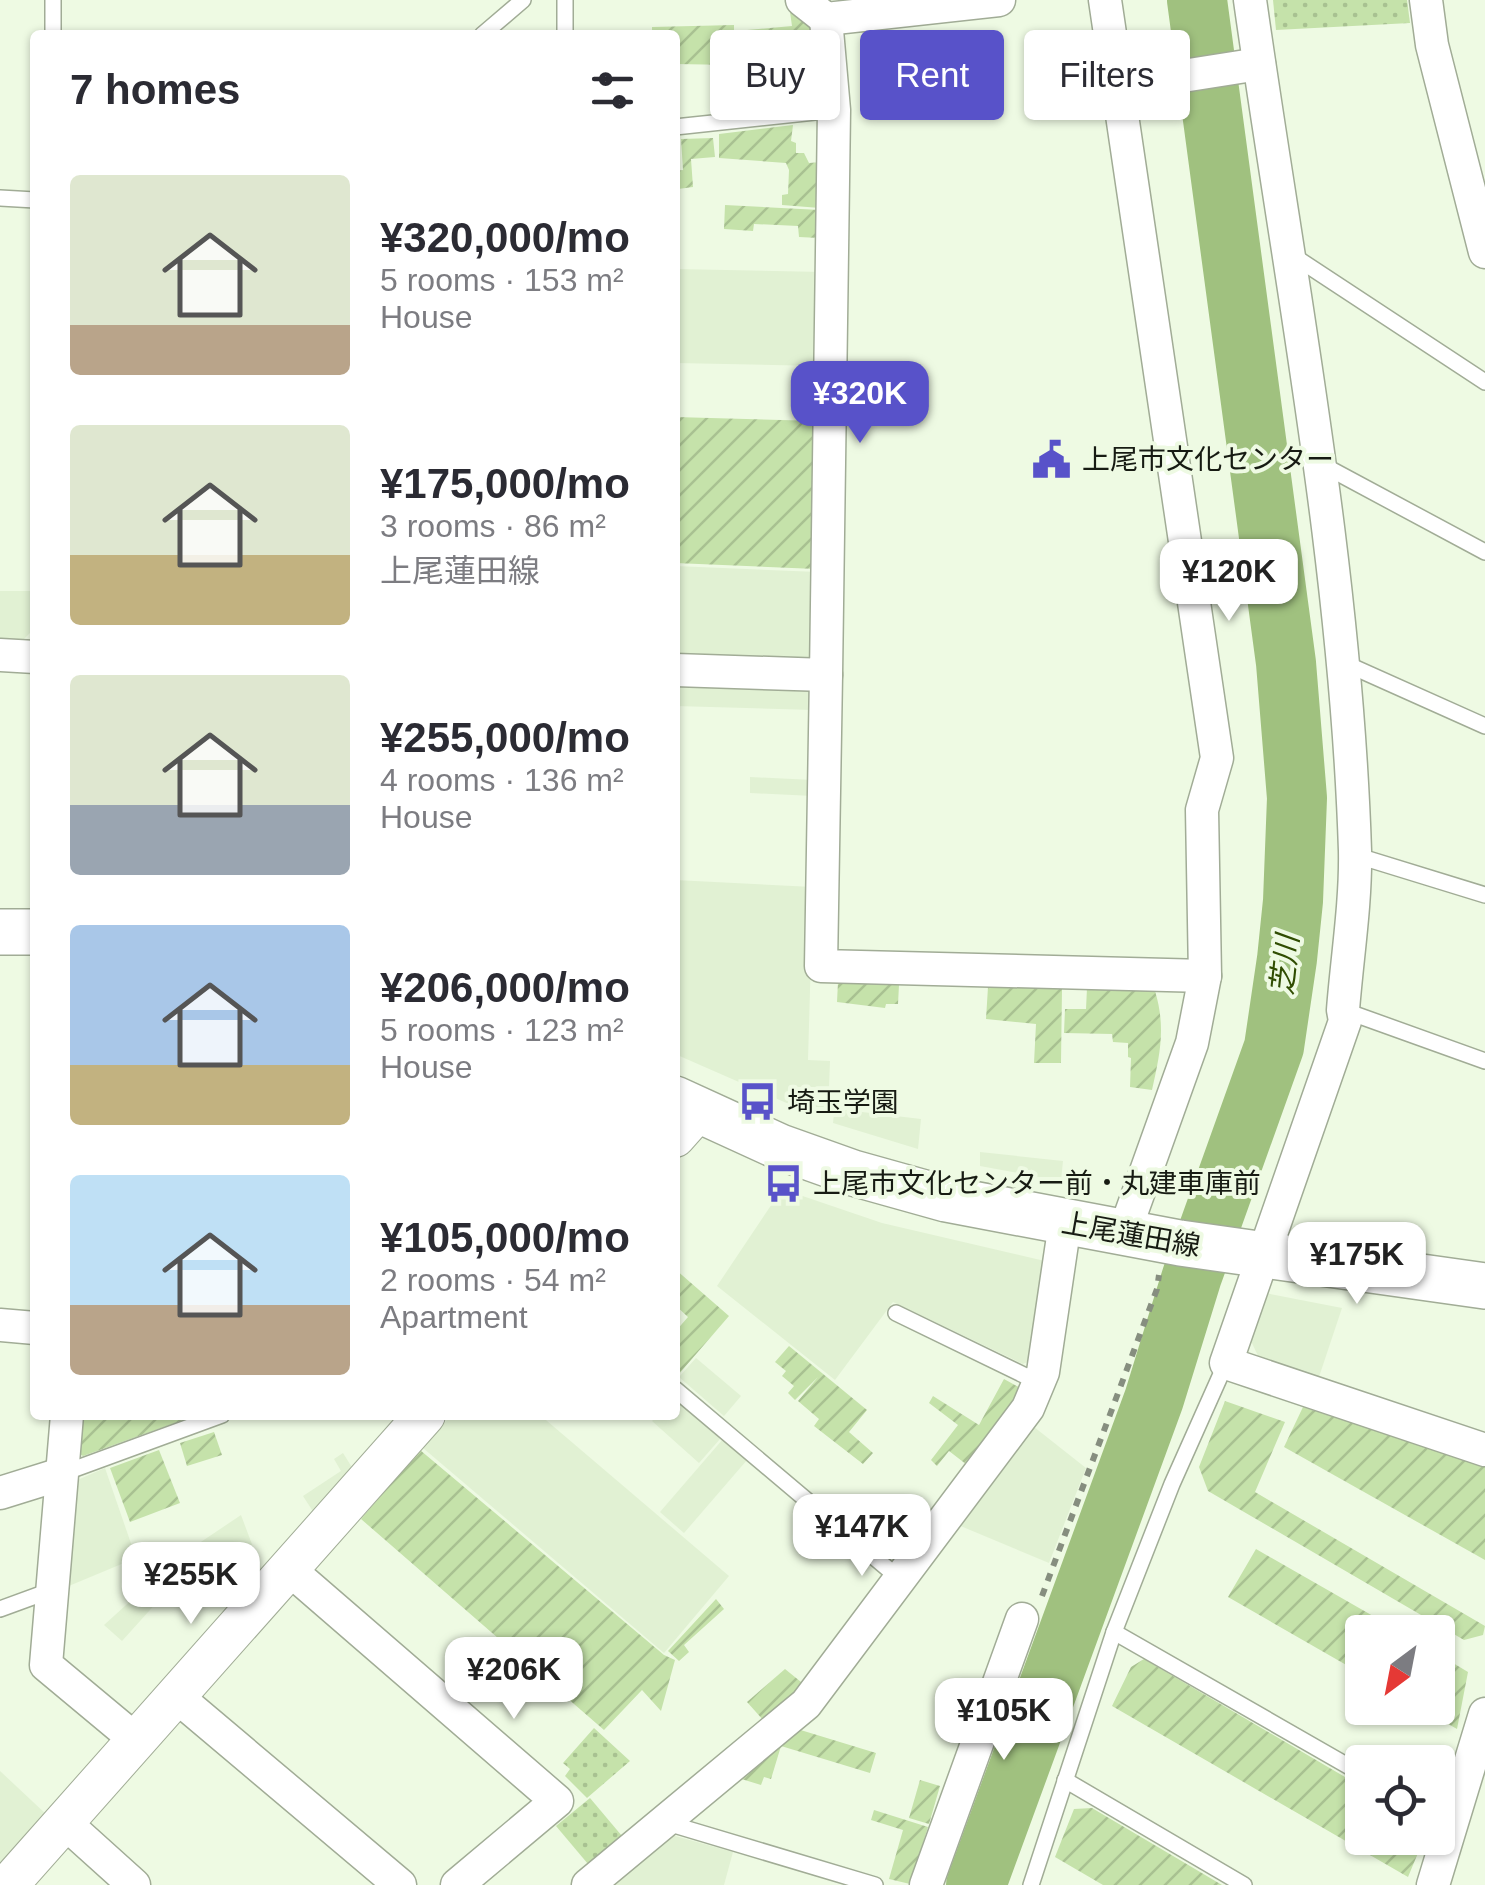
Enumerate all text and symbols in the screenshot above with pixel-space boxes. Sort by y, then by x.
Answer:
chip: Buy [710,30,840,120]
chip: Rent [860,30,1004,120]
chip: Filters [1024,30,1190,120]
icon: filters [585,63,640,118]
text: 7 homes [70,66,240,113]
text: ¥320,000/mo [380,214,630,261]
icon: home [150,215,270,335]
text: 5 rooms · 153 m² [380,262,624,298]
text: House [380,299,473,335]
pin: ¥320K [790,361,930,446]
text: ¥320K [813,375,907,411]
public building icon: 上尾市文化センター [1031,438,1073,480]
place label: 上尾市文化センター [1082,444,1334,475]
text: ¥175,000/mo [380,460,630,507]
icon: home [150,465,270,585]
text: 3 rooms · 86 m² [380,508,606,544]
pin: ¥120K [1159,539,1299,624]
text: 上尾蓮田線 [380,553,540,589]
text: ¥120K [1182,553,1276,589]
text: ¥255,000/mo [380,714,630,761]
icon: home [150,715,270,835]
text: 4 rooms · 136 m² [380,762,624,798]
text: House [380,799,473,835]
water label: 芝川 [1265,930,1304,997]
text: ¥206,000/mo [380,964,630,1011]
icon: home [150,965,270,1085]
text: 5 rooms · 123 m² [380,1012,624,1048]
text: House [380,1049,473,1085]
bus stop icon: 埼玉学園 [736,1081,778,1123]
place label: 埼玉学園 [787,1087,899,1118]
bus stop icon: 上尾市文化センター前・丸建車庫前 [762,1162,804,1204]
place label: 上尾市文化センター前・丸建車庫前 [813,1168,1261,1199]
street label: 上尾蓮田線 [1059,1207,1203,1262]
text: ¥105,000/mo [380,1214,630,1261]
icon: home [150,1215,270,1335]
pin: ¥175K [1287,1222,1427,1307]
text: ¥175K [1310,1236,1404,1272]
text: 2 rooms · 54 m² [380,1262,606,1298]
text: Apartment [380,1299,528,1335]
pin: ¥147K [792,1494,932,1579]
text: ¥147K [815,1508,909,1544]
pin: ¥255K [121,1542,261,1627]
text: ¥255K [144,1556,238,1592]
north arrow [1345,1615,1455,1725]
map controls [1345,1615,1455,1855]
pin: ¥206K [444,1637,584,1722]
text: ¥206K [467,1651,561,1687]
pin: ¥105K [934,1678,1074,1763]
text: ¥105K [957,1692,1051,1728]
button: locate [1345,1745,1455,1855]

